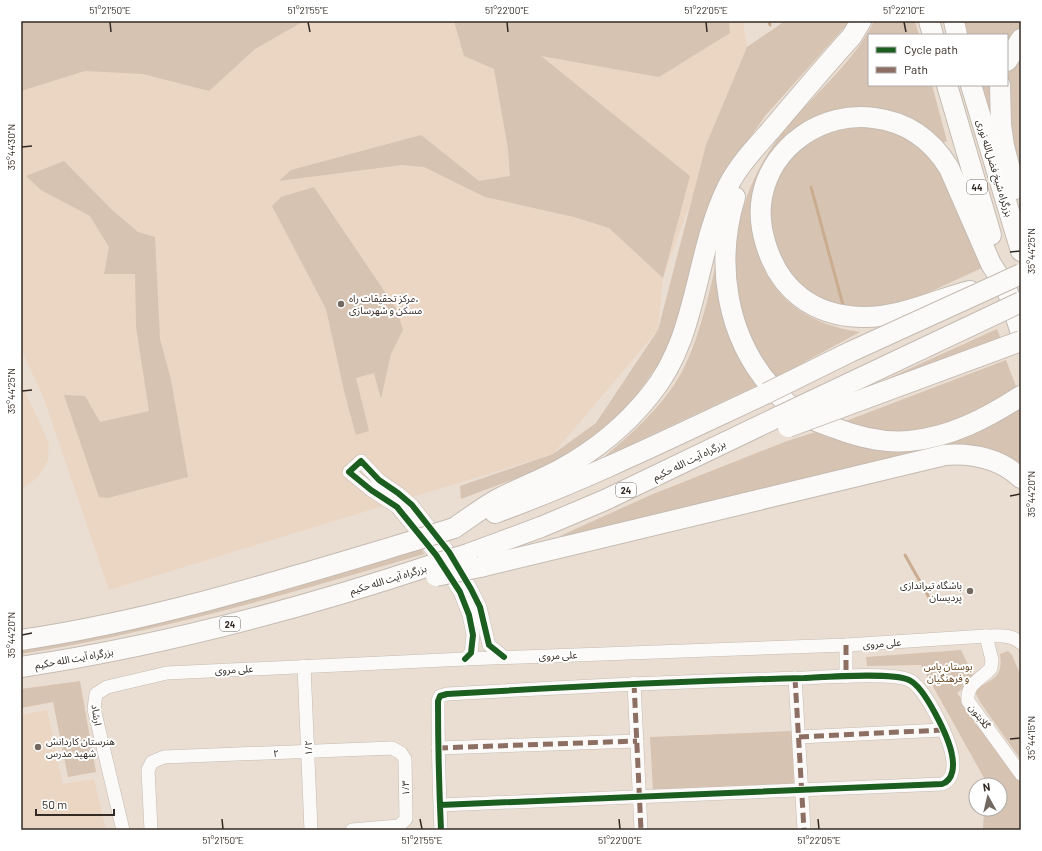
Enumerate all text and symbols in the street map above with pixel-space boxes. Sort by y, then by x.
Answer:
text: 51°21'50"E [89,4,131,16]
text: 51°21'55"E [287,4,329,16]
text: 51°22'00"E [485,4,529,16]
text: 51°22'05"E [684,4,728,16]
text: 51°22'10"E [883,4,925,16]
legend [868,34,1008,86]
text: Cycle path [904,42,958,56]
text: Path [904,62,928,76]
street label: بزرگراه شیخ فضل‌الله نوری [973,118,1016,219]
text: 35°44'30"N [5,124,17,170]
road number: 44 [967,180,987,194]
text: 35°44'25"N [1025,228,1037,274]
place label: مرکز تحقیقات راه، مسکن و شهرسازی [349,292,422,317]
marker: مرکز تحقیقات راه، مسکن و شهرسازی [336,299,346,309]
text: 35°44'25"N [5,368,17,414]
street label: بزرگراه آیت الله حکیم [651,437,729,485]
text: 35°44'20"N [1025,471,1037,517]
road number: 24 [616,483,636,497]
street label: بزرگراه آیت الله حکیم [348,562,429,598]
place label: باشگاه تیراندازی پردیسان [900,579,962,604]
marker: باشگاه تیراندازی پردیسان [965,586,975,596]
text: 35°44'20"N [5,612,17,658]
road number: 24 [220,617,240,631]
street label: علی مروی [862,636,902,651]
street label: بزرگراه آیت الله حکیم [34,645,115,673]
street label: علی مروی [538,648,578,663]
park label: بوستان پاس و فرهنگیان [924,660,973,685]
street label: علی مروی [214,662,254,677]
street label: گلابتون [966,701,994,732]
street label: ارشاد [88,704,105,727]
text: 35°44'15"N [1025,716,1037,760]
place label: هنرستان کاردانش شهید مدرس [46,735,115,760]
street label: ۱/۲ [302,740,314,756]
marker: هنرستان کاردانش شهید مدرس [33,742,43,752]
street label: ۲ [273,747,279,759]
north arrow [968,777,1008,817]
street label: ۱/۳ [399,780,411,796]
text: N [982,780,991,794]
scale bar [36,791,114,817]
text: 50 m [42,797,67,811]
text: 51°21'50"E [202,834,244,846]
text: 51°21'55"E [401,834,443,846]
text: 51°22'00"E [598,834,642,846]
text: 51°22'05"E [797,834,841,846]

